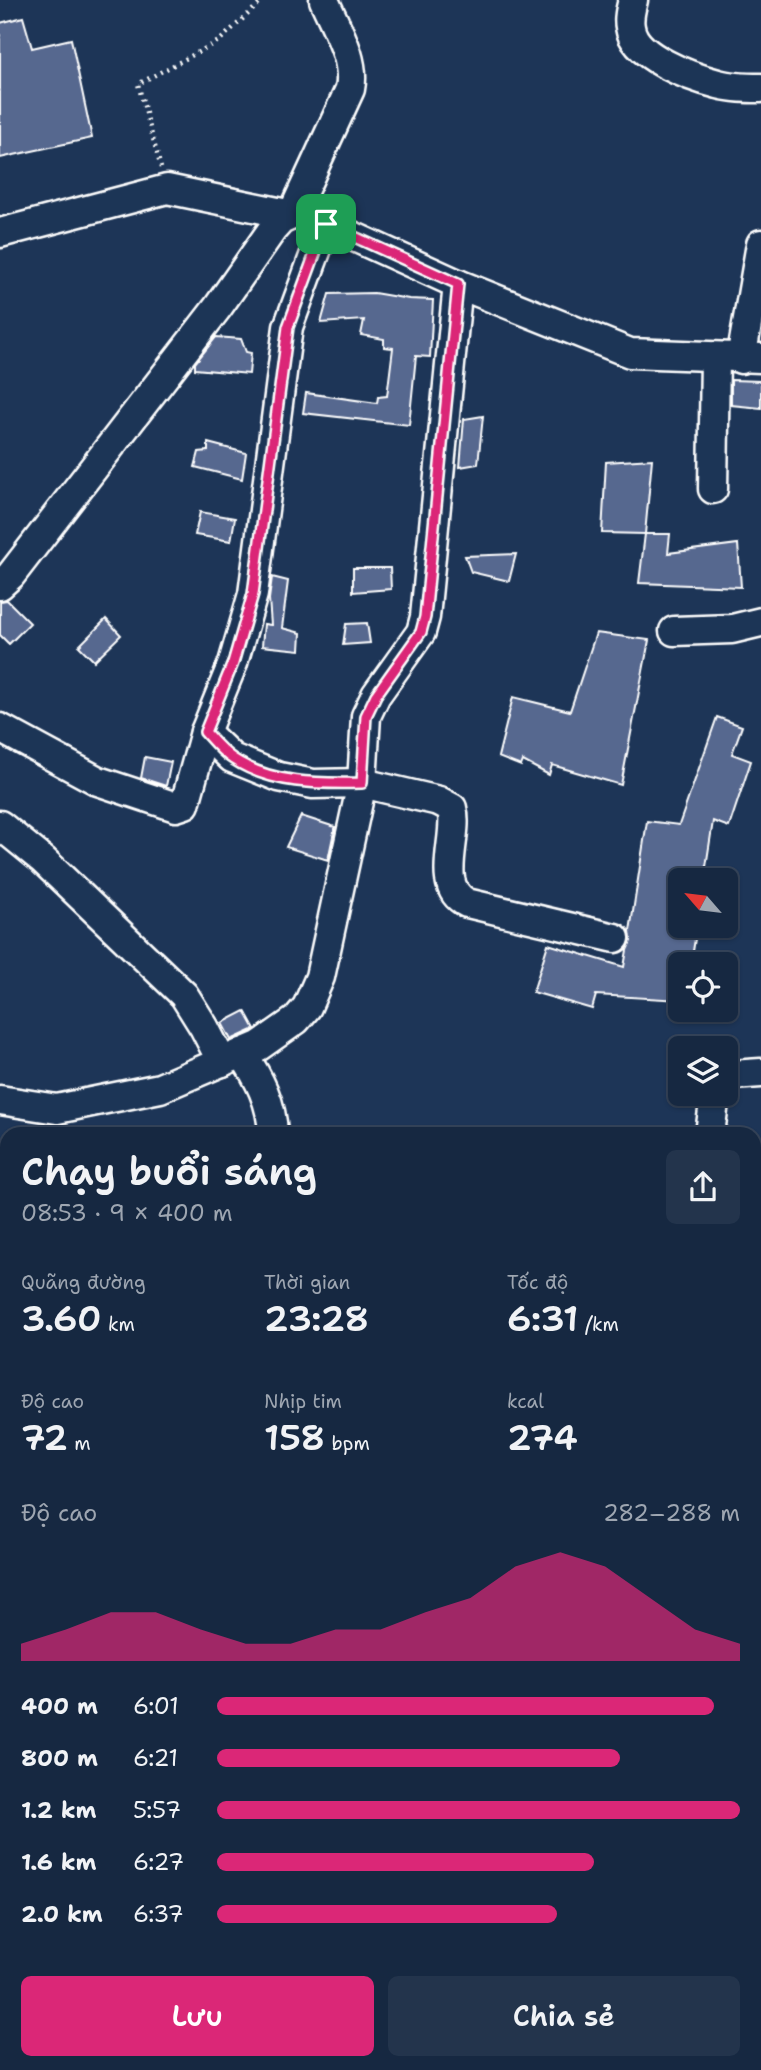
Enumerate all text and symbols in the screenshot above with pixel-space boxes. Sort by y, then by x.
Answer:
pin [296,194,356,254]
icon: arrive [307,205,345,243]
north arrow [668,868,738,938]
map controls [668,868,738,1106]
button: locate [668,952,738,1022]
button: layers [668,1036,738,1106]
text: Chạy buổi sáng [21,1146,317,1197]
button: share [666,1150,740,1224]
text: 08:53 · 9 × 400 m [21,1198,233,1228]
text: Quãng đường [21,1270,146,1295]
text: Thời gian [264,1270,350,1295]
text: Tốc độ [507,1270,568,1295]
text: 3.60 [21,1295,101,1342]
text: 23:28 [264,1295,369,1342]
text: 6:31 [507,1295,578,1342]
text: km [101,1312,135,1337]
text: /km [578,1312,619,1337]
text: Độ cao [21,1389,84,1414]
text: Nhịp tim [264,1389,342,1414]
text: kcal [507,1389,544,1414]
text: 72 [21,1414,68,1461]
text: 158 [264,1414,325,1461]
text: 274 [507,1414,578,1461]
text: m [68,1431,91,1456]
text: bpm [325,1431,370,1456]
text: Độ cao [21,1498,97,1528]
text: 282–288 m [603,1498,740,1528]
text: 400 m [21,1691,98,1721]
text: 6:01 [133,1691,179,1721]
text: 800 m [21,1743,98,1773]
text: 6:21 [133,1743,178,1773]
text: 1.2 km [21,1795,97,1825]
text: 5:57 [133,1795,181,1825]
text: 1.6 km [21,1847,96,1877]
text: 6:27 [133,1847,184,1877]
text: 2.0 km [21,1899,103,1929]
text: 6:37 [133,1899,184,1929]
button: Lưu [21,1976,374,2056]
button: Chia sẻ [388,1976,740,2056]

